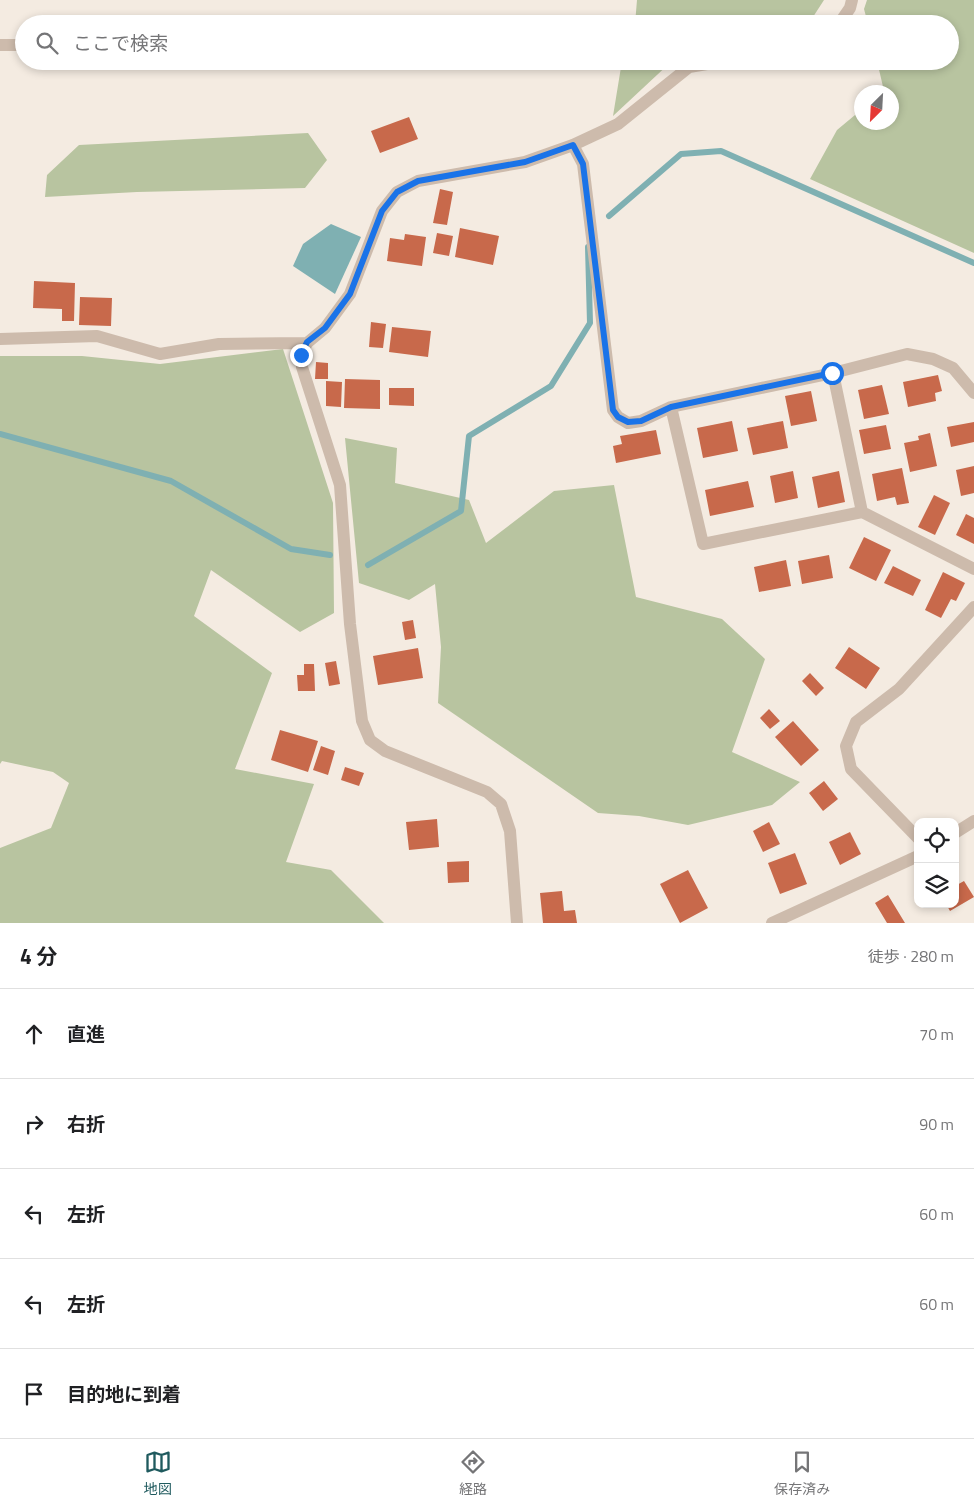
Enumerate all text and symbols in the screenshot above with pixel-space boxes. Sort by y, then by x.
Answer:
search box [15,15,959,70]
text: ここで検索 [73,28,168,57]
icon: search [33,29,61,57]
north arrow [854,85,899,130]
route end [290,344,313,367]
route start [821,362,844,385]
map controls [914,818,959,908]
button: locate [914,818,959,863]
button: layers [914,863,959,908]
text: 4 分 [20,940,57,972]
text: 徒歩 · 280 m [868,944,954,968]
text: 直進 [67,1019,105,1048]
icon: ahead [20,1020,48,1048]
text: 70 m [919,1022,954,1046]
text: 右折 [67,1109,105,1138]
icon: right [20,1110,48,1138]
text: 90 m [919,1112,954,1136]
text: 左折 [67,1199,105,1228]
icon: left [20,1200,48,1228]
text: 60 m [919,1202,954,1226]
text: 左折 [67,1289,105,1318]
icon: left [20,1290,48,1318]
text: 60 m [919,1292,954,1316]
text: 目的地に到着 [67,1379,181,1408]
icon: arrive [20,1380,48,1408]
tab: 地図 [144,1448,172,1499]
tab: 経路 [459,1448,487,1499]
tab: 保存済み [774,1448,830,1499]

